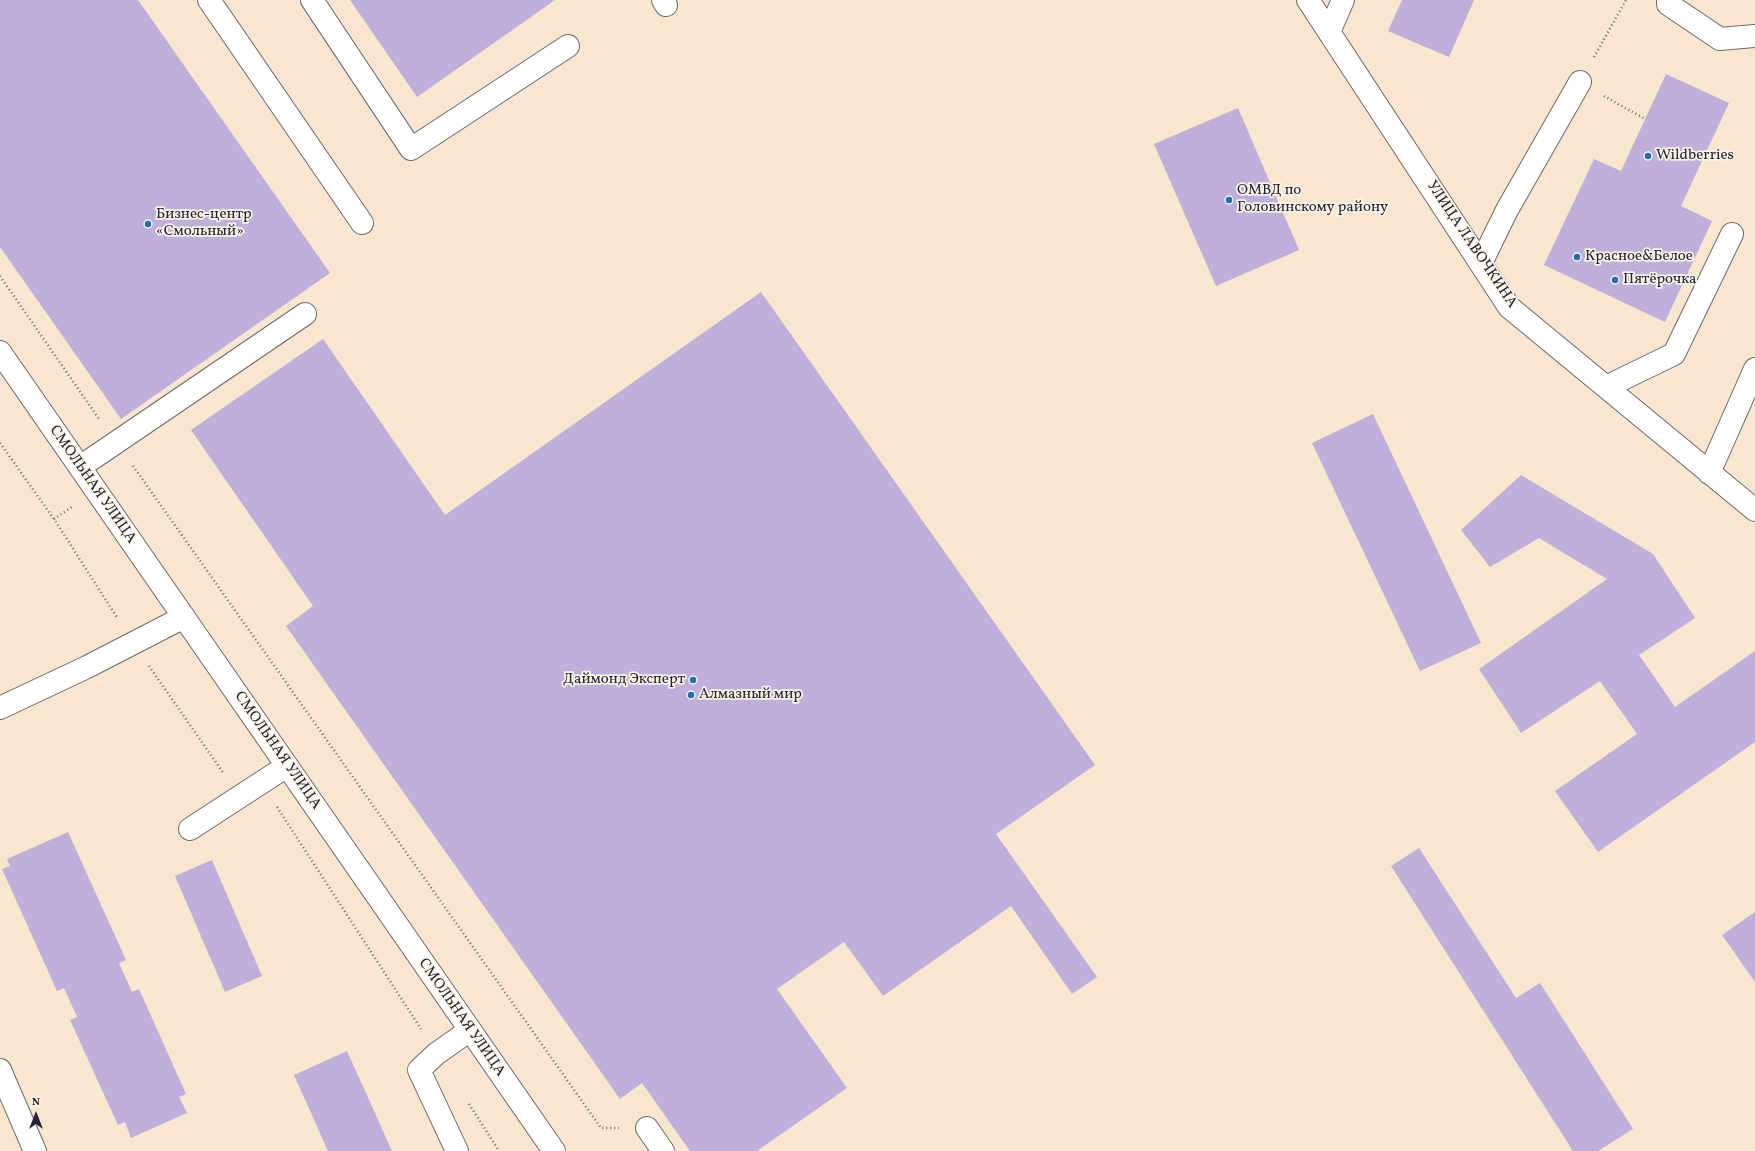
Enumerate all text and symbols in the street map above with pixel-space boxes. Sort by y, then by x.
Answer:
place label: Wildberries [1656,147,1734,165]
marker: Wildberries [1643,151,1653,161]
street label: УЛИЦА ЛАВОЧКИНА [1422,178,1520,312]
place label: ОМВД по Головинскому району [1237,182,1388,217]
marker: ОМВД по Головинскому району [1224,195,1234,205]
place label: Бизнес-центр «Смольный» [156,206,252,241]
marker: Бизнес-центр «Смольный» [143,219,153,229]
place label: Красное&Белое [1585,248,1693,266]
marker: Красное&Белое [1572,252,1582,262]
place label: Пятёрочка [1623,271,1697,289]
marker: Пятёрочка [1610,275,1620,285]
street label: СМОЛЬНАЯ УЛИЦА [45,423,139,547]
place label: Даймонд Эксперт [563,671,685,689]
marker: Даймонд Эксперт [688,675,698,685]
place label: Алмазный мир [699,686,802,704]
street label: СМОЛЬНАЯ УЛИЦА [230,689,324,813]
marker: Алмазный мир [686,690,696,700]
street label: СМОЛЬНАЯ УЛИЦА [414,956,508,1080]
north arrow [16,1095,56,1135]
text: N [32,1095,40,1110]

